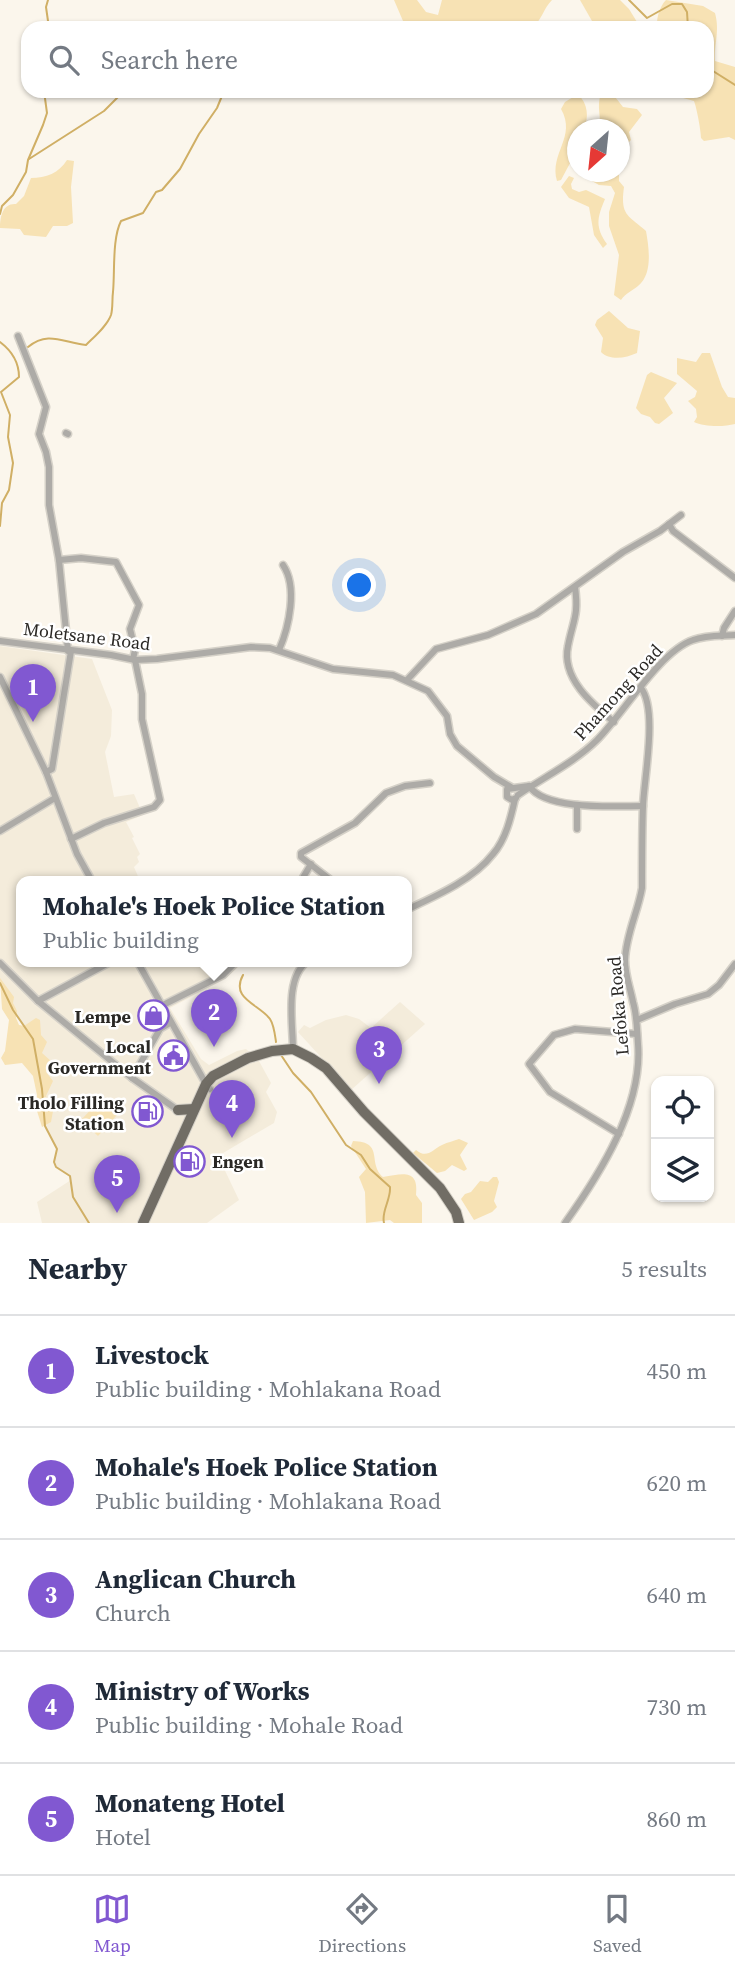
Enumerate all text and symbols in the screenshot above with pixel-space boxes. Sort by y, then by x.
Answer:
search box [21,21,714,98]
icon: search [45,41,83,79]
text: Search here [101,42,238,78]
north arrow [567,119,630,182]
your location [342,568,376,602]
street label: Moletsane Road [22,616,152,656]
street label: Phamong Road [568,638,668,746]
pin: 1 [10,664,56,722]
popup [16,876,412,967]
text: Mohale's Hoek Police Station [43,888,385,924]
text: Public building [43,924,199,956]
street label: Lefoka Road [601,955,635,1057]
pin: 2 [191,989,237,1047]
shop icon: Lempe [137,999,171,1033]
place label: Lempe [75,1004,131,1029]
pin: 3 [356,1026,402,1084]
place label: Local Government [48,1034,152,1080]
public building icon: Local Government [157,1039,191,1073]
map controls [651,1076,714,1202]
button: locate [651,1076,714,1139]
pin: 4 [209,1080,255,1138]
place label: Tholo Filling Station [18,1090,124,1136]
fuel station icon: Tholo Filling Station [130,1095,164,1129]
button: layers [651,1139,714,1202]
fuel station icon: Engen [172,1144,206,1178]
place label: Engen [212,1149,264,1174]
pin: 5 [94,1155,140,1213]
text: Nearby [28,1248,127,1289]
text: 5 results [621,1253,707,1285]
text: Livestock [95,1337,209,1373]
text: 1 [45,1355,57,1387]
text: 450 m [646,1355,707,1387]
text: Public building · Mohlakana Road [95,1373,441,1405]
text: Mohale's Hoek Police Station [95,1449,438,1485]
text: 2 [45,1467,57,1499]
text: 620 m [646,1467,707,1499]
text: Public building · Mohlakana Road [95,1485,441,1517]
text: Anglican Church [95,1561,296,1597]
text: 3 [45,1579,57,1611]
text: 640 m [646,1579,707,1611]
text: Church [95,1597,171,1629]
text: Ministry of Works [95,1673,310,1709]
text: 4 [45,1691,57,1723]
text: 730 m [646,1691,707,1723]
text: Public building · Mohale Road [95,1709,403,1741]
text: Monateng Hotel [95,1785,285,1821]
text: 5 [45,1803,57,1835]
text: 860 m [646,1803,707,1835]
text: Hotel [95,1821,151,1853]
tab: Map [93,1890,131,1958]
tab: Directions [318,1890,406,1958]
tab: Saved [593,1890,642,1958]

